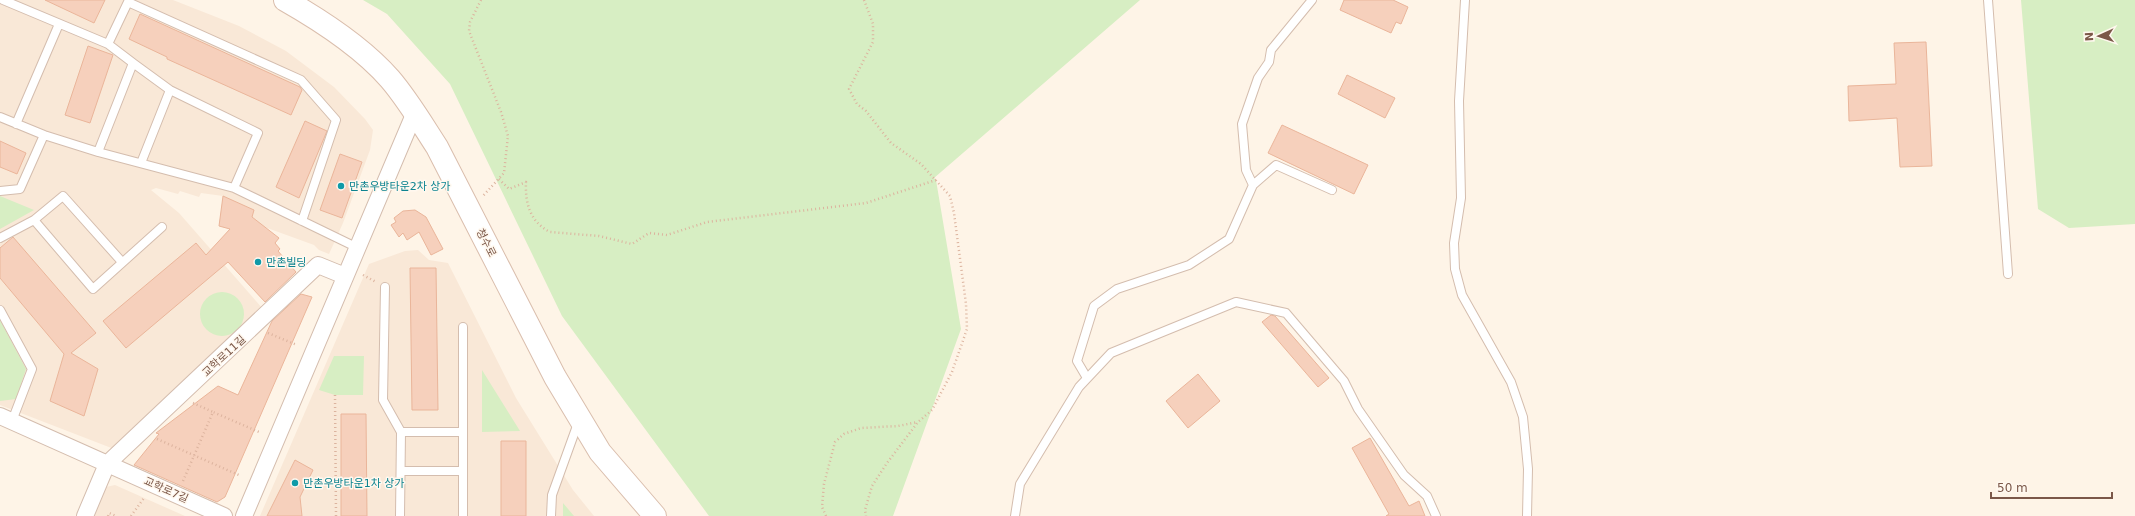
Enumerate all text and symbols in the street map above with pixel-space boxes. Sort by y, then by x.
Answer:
north arrow [2079,16,2119,56]
text: N [2083,32,2096,41]
place label: 만촌우방타운2차 상가 [349,180,451,193]
marker: 만촌우방타운2차 상가 [336,181,346,191]
street label: 청수로 [473,227,499,259]
place label: 만촌빌딩 [266,256,306,269]
marker: 만촌빌딩 [253,257,263,267]
street label: 교학로11길 [200,333,248,379]
street label: 교학로7길 [142,474,190,506]
scale bar [1991,474,2112,500]
place label: 만촌우방타운1차 상가 [303,477,405,490]
marker: 만촌우방타운1차 상가 [290,478,300,488]
text: 50 m [1997,481,2028,495]

